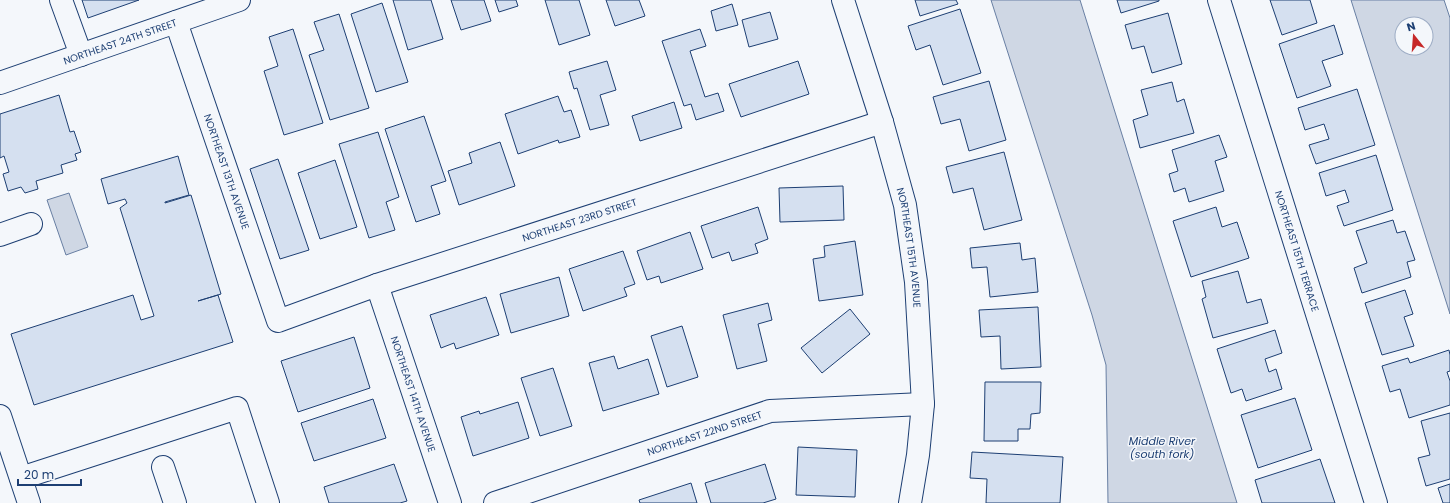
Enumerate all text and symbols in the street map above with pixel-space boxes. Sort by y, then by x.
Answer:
street label: NORTHEAST 24TH STREET [61,14,179,68]
north arrow [1394,16,1434,56]
text: N [1405,18,1417,35]
street label: NORTHEAST 13TH AVENUE [200,112,254,231]
street label: NORTHEAST 15TH AVENUE [893,186,925,308]
street label: NORTHEAST 15TH TERRACE [1271,189,1323,313]
street label: NORTHEAST 23RD STREET [520,194,639,245]
street label: NORTHEAST 14TH AVENUE [387,334,440,454]
street label: NORTHEAST 22ND STREET [645,406,765,459]
water label: Middle River (south fork) [1129,433,1196,462]
scale bar [18,461,81,487]
text: 20 m [24,466,54,483]

